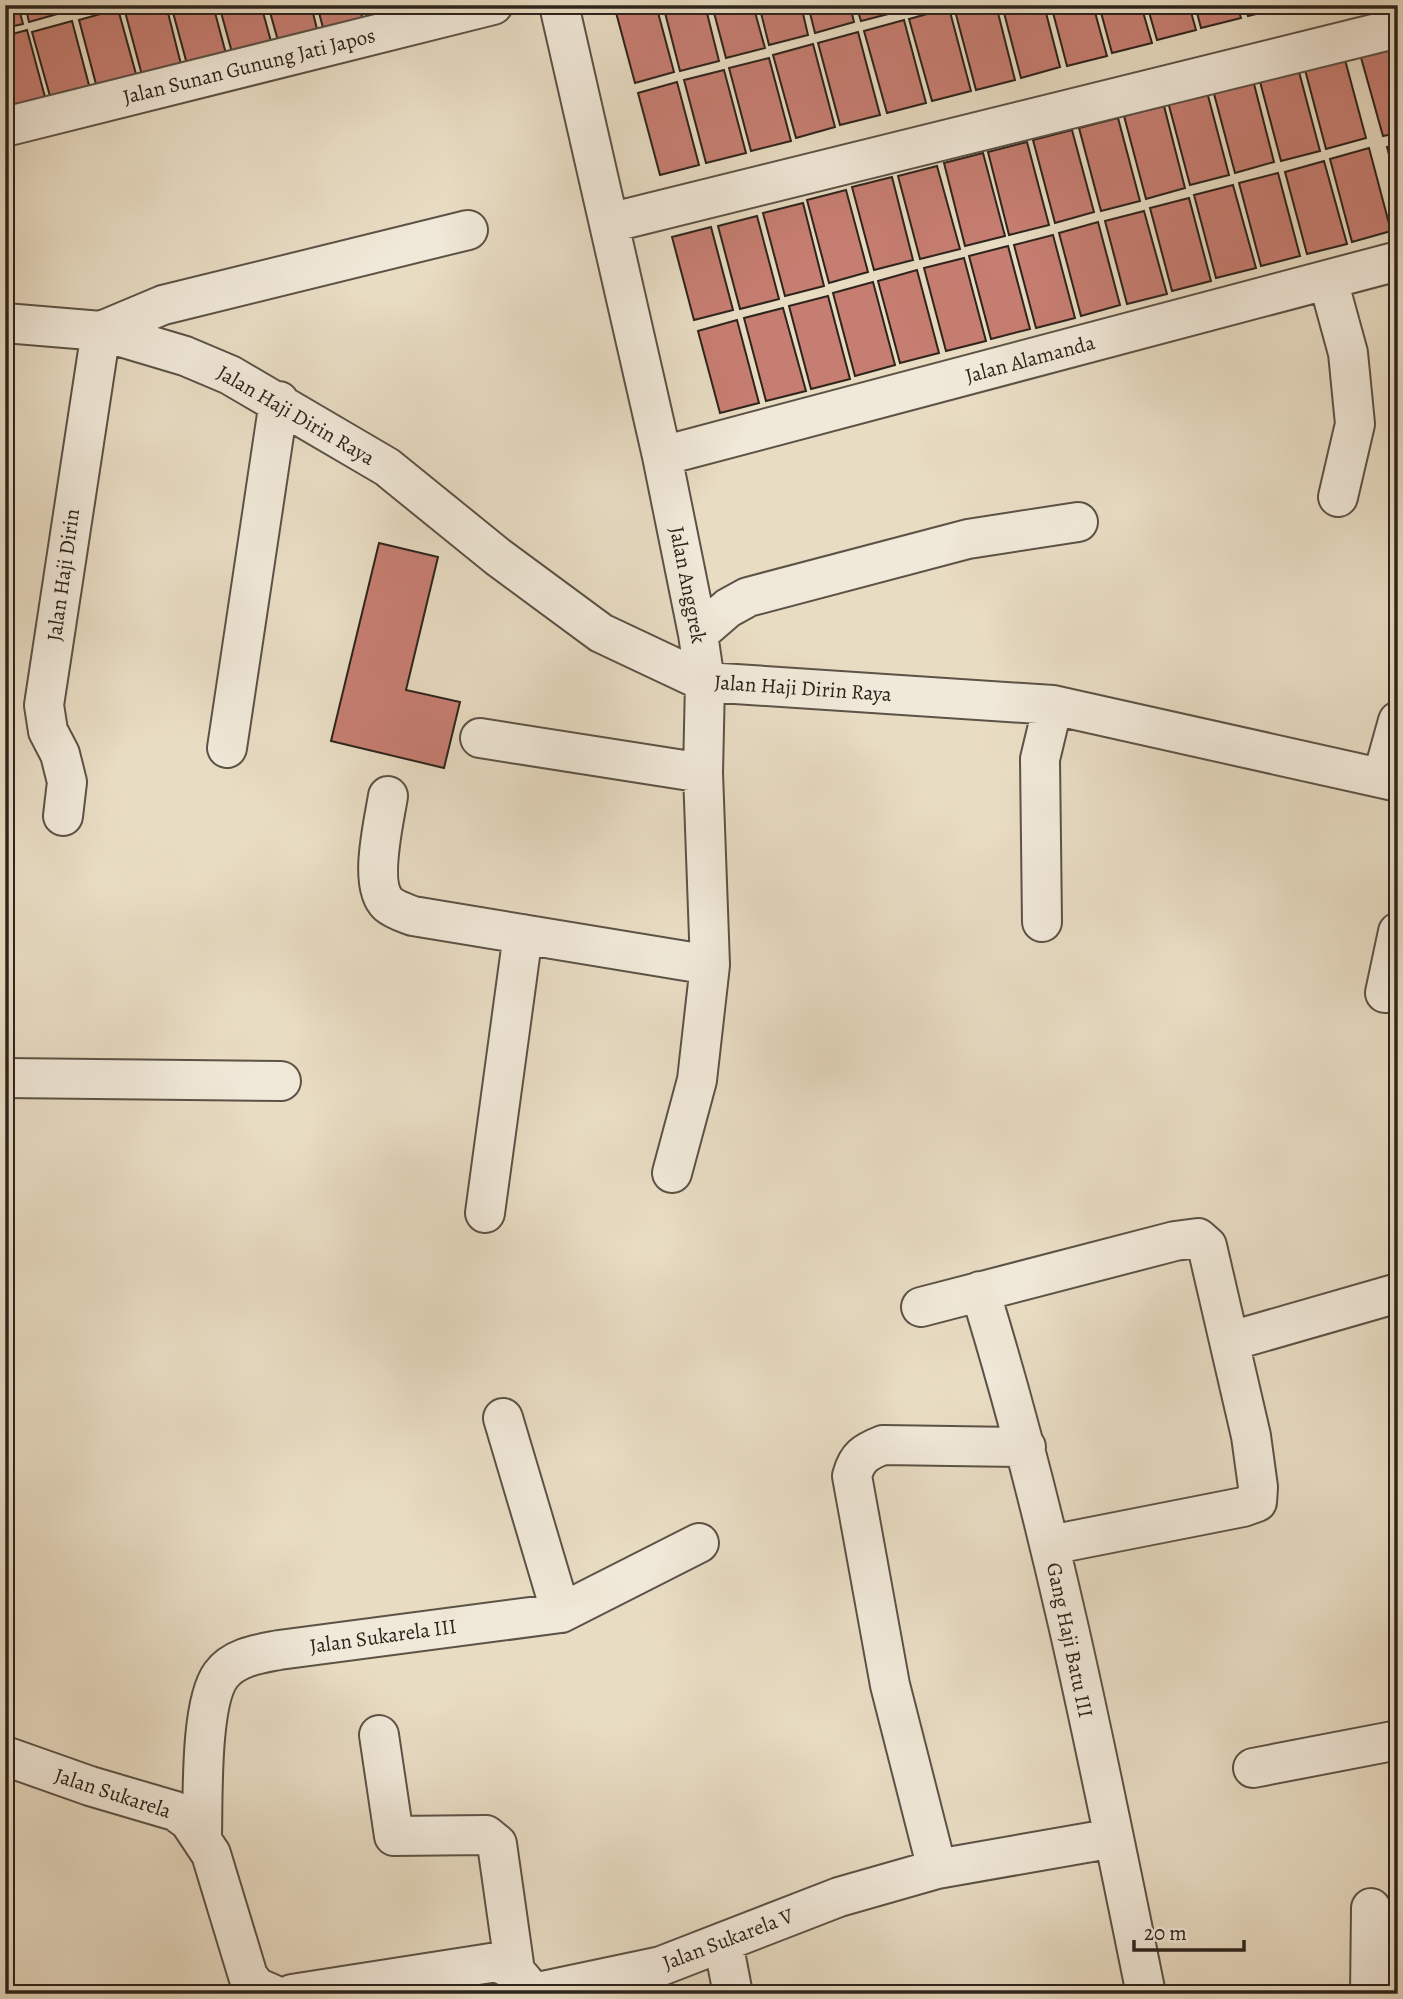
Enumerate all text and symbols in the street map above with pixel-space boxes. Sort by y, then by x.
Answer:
street label: Jalan Sunan Gunung Jati Japos [120,21,378,111]
street label: Jalan Alamanda [962,328,1098,390]
street label: Jalan Haji Dirin Raya [212,358,380,472]
street label: Jalan Haji Dirin [40,507,86,643]
street label: Jalan Anggrek [663,524,713,646]
street label: Jalan Haji Dirin Raya [713,668,893,708]
street label: Gang Haji Batu III [1040,1560,1100,1720]
street label: Jalan Sukarela III [308,1612,458,1660]
street label: Jalan Sukarela [51,1761,175,1825]
street label: Jalan Sukarela V [659,1901,798,1977]
scale bar [1134,1908,1244,1952]
text: 20 m [1144,1919,1187,1947]

